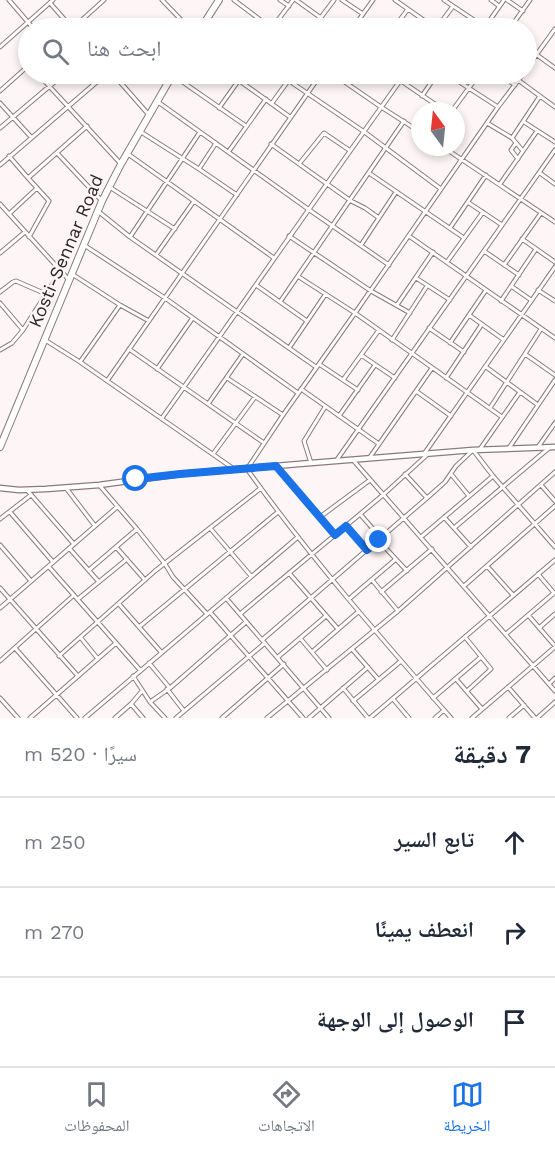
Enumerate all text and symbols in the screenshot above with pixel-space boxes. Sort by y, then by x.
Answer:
search box [18,18,537,84]
icon: search [39,35,72,68]
text: ابحث هنا [87,36,162,61]
north arrow [411,102,465,156]
street label: Kosti-Sennar Road [24,171,107,330]
route start [122,465,148,491]
route end [365,526,391,552]
text: 7 دقيقة [453,739,531,769]
text: سيرًا · 520 m [24,742,137,766]
icon: ahead [498,826,531,859]
text: تابع السير [394,827,474,852]
text: 250 m [24,830,86,854]
icon: right [498,916,531,949]
text: انعطف يمينًا [374,917,474,942]
text: 270 m [24,920,84,944]
icon: arrive [498,1006,531,1039]
text: الوصول إلى الوجهة [317,1007,474,1032]
tab: المحفوظات [64,1078,129,1141]
tab: الاتجاهات [258,1078,315,1141]
tab: الخريطة [444,1078,491,1141]

